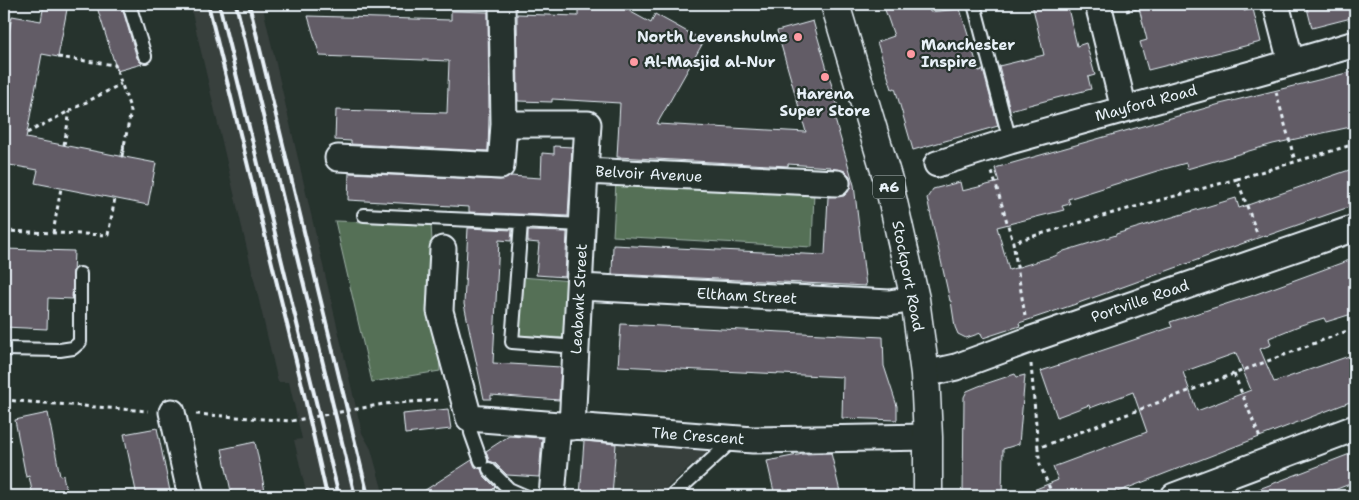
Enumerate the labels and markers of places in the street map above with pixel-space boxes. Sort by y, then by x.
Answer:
place label: North Levenshulme [637,27,788,47]
marker: North Levenshulme [792,31,804,43]
place label: Manchester Inspire [921,35,1015,72]
marker: Manchester Inspire [905,48,917,60]
place label: Al-Masjid al-Nur [644,52,776,72]
marker: Al-Masjid al-Nur [628,56,640,68]
marker: Harena Super Store [819,71,831,83]
place label: Harena Super Store [780,84,870,121]

